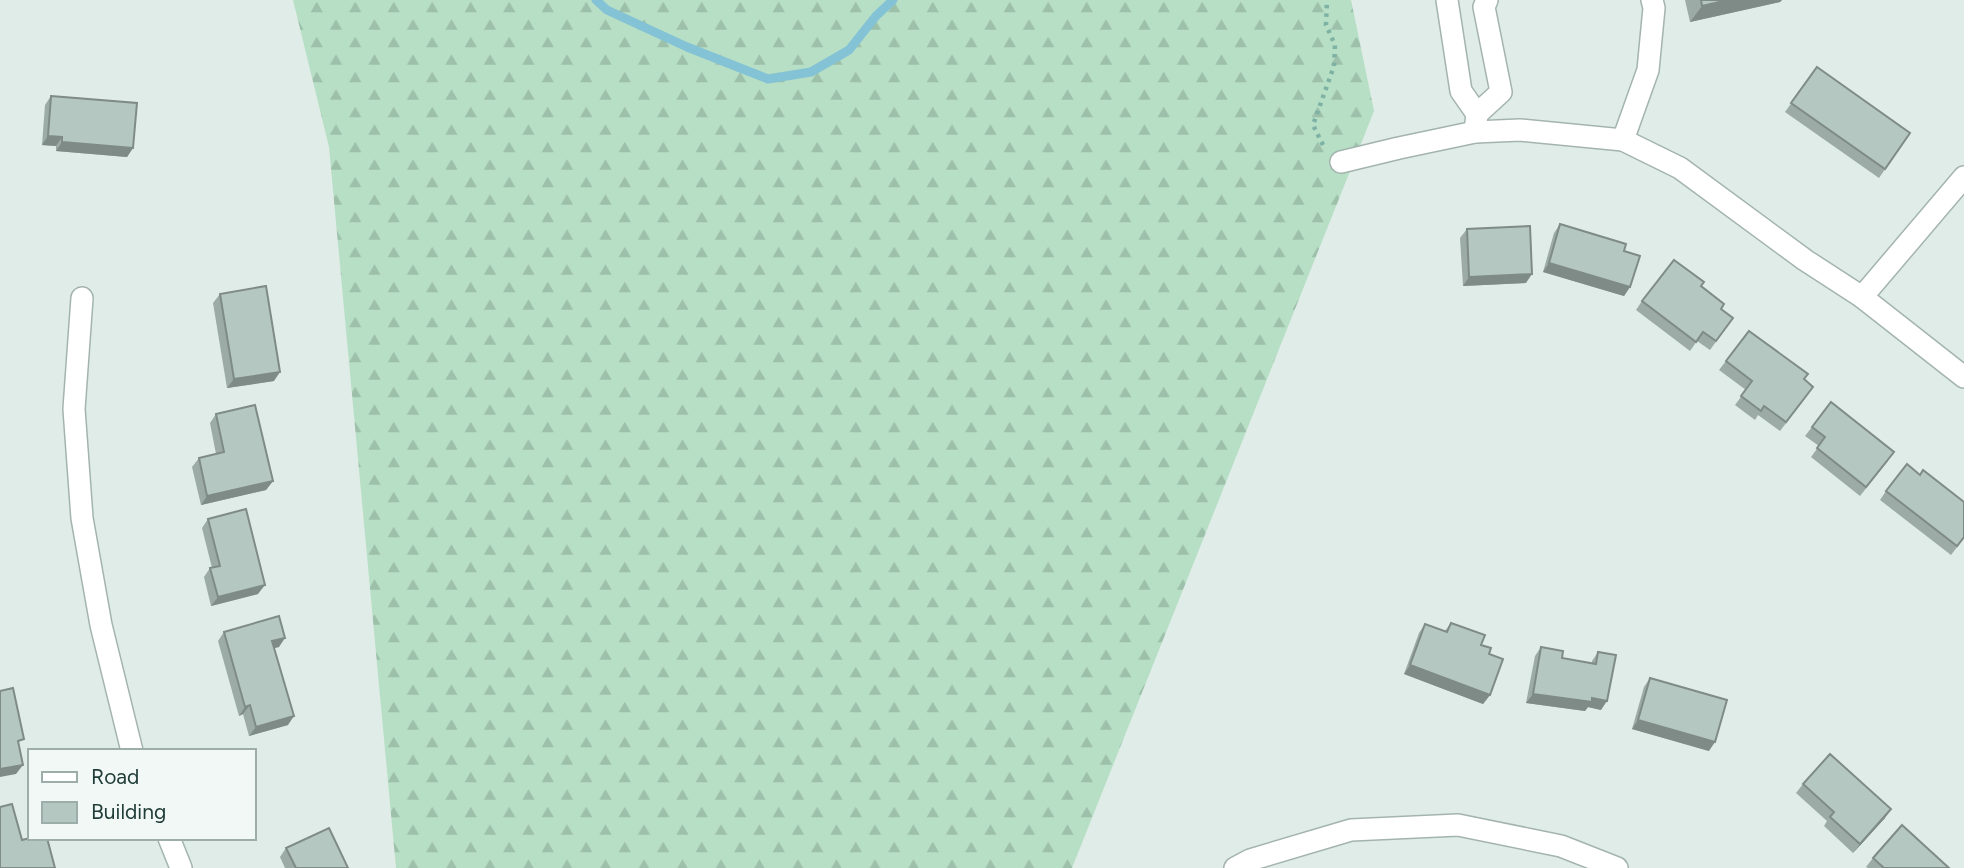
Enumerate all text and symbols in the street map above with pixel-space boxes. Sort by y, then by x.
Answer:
legend [28,749,256,840]
text: Road [91,764,139,789]
text: Building [91,799,166,824]

